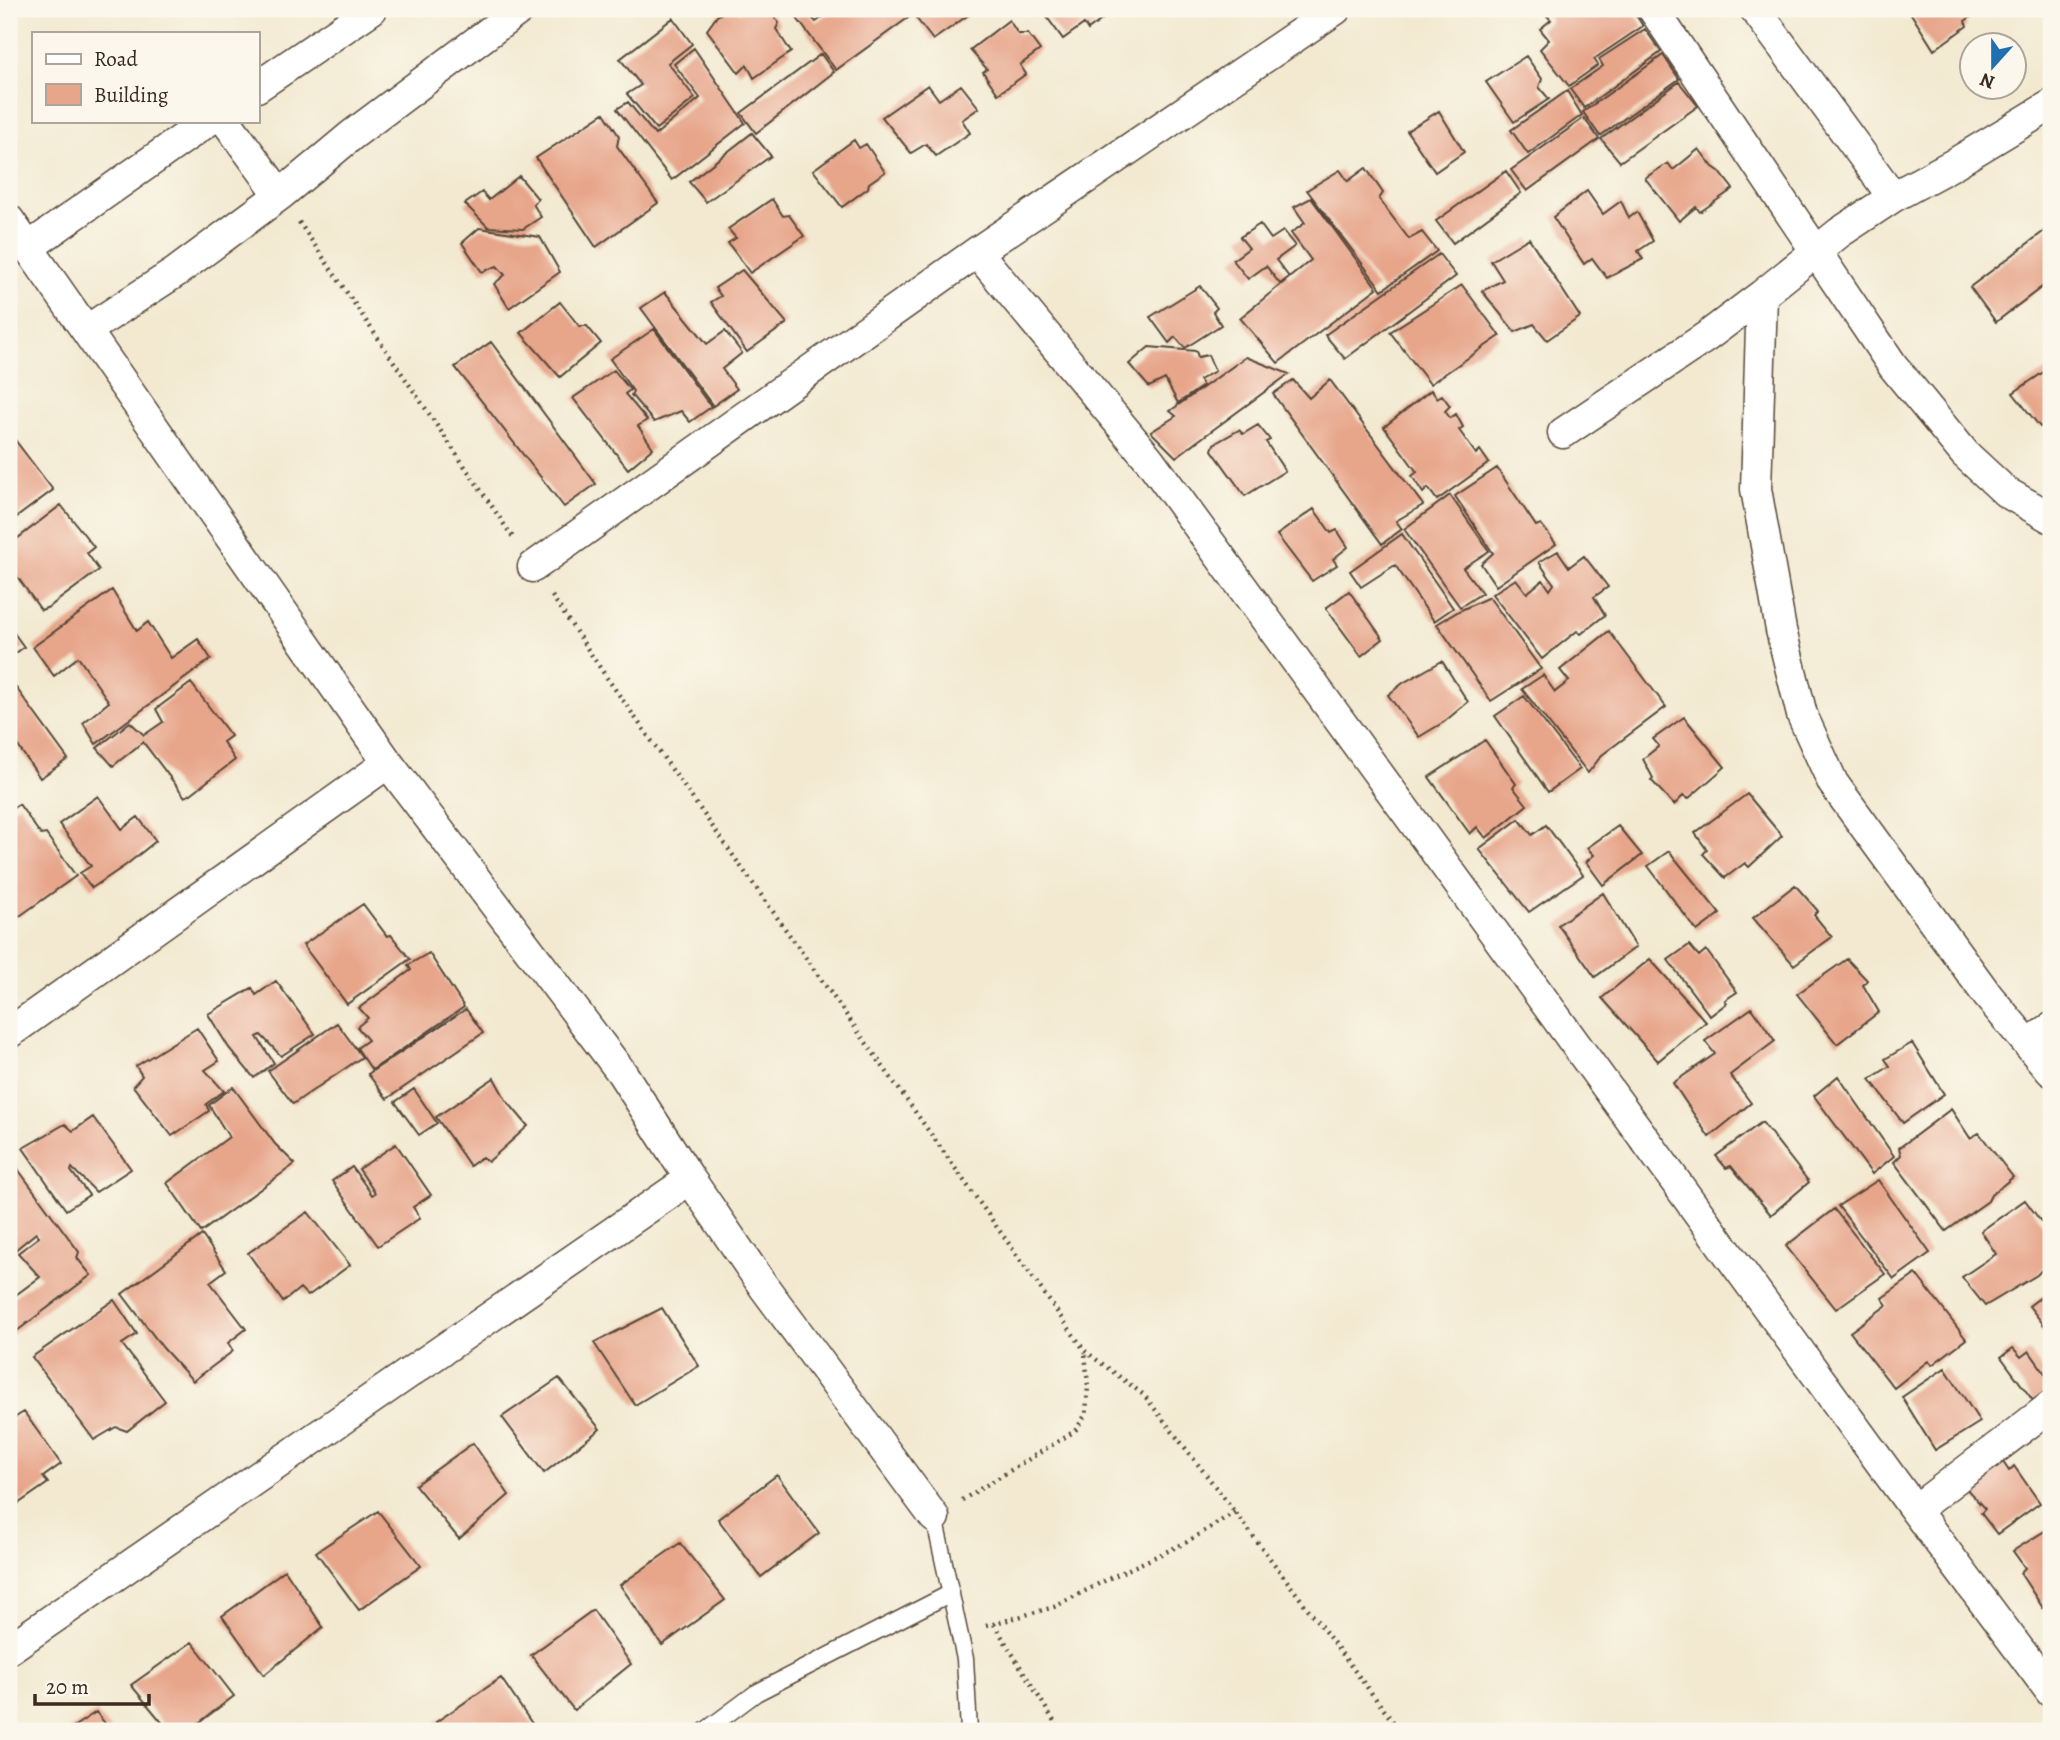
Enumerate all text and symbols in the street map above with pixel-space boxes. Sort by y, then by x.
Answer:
legend [32,32,259,122]
north arrow [1958,32,2028,102]
text: Road [94,45,138,73]
text: N [1976,66,1998,96]
text: Building [94,81,169,109]
scale bar [35,1663,149,1707]
text: 20 m [46,1673,89,1701]

